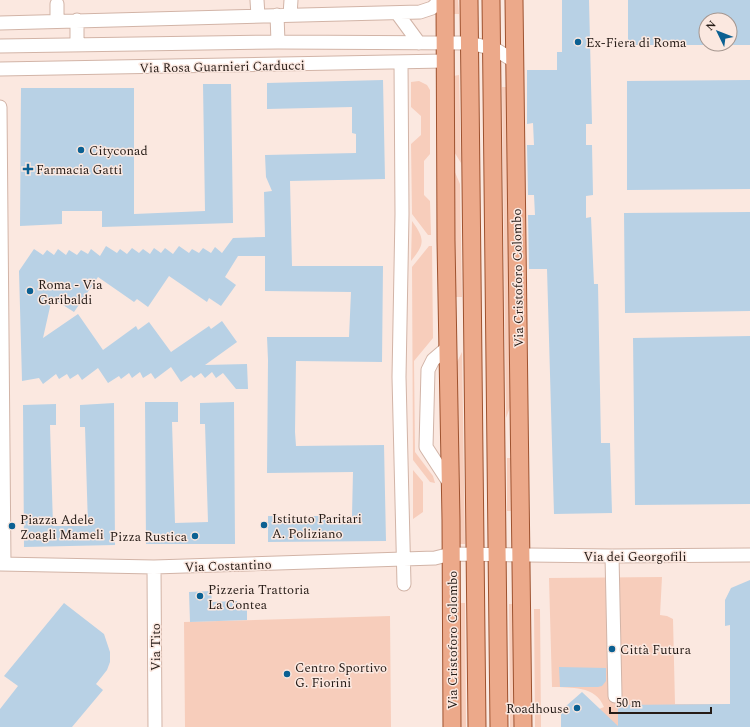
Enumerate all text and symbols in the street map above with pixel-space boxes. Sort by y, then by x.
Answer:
north arrow [698,12,738,52]
text: N [702,16,720,35]
place label: Ex-Fiera di Roma [586,33,687,53]
marker: Ex-Fiera di Roma [573,37,583,47]
street label: Via Rosa Guarnieri Carducci [139,56,305,78]
place label: Cityconad [89,141,148,161]
marker: Cityconad [76,145,86,155]
place label: Farmacia Gatti [36,160,122,180]
marker: Farmacia Gatti [23,164,33,174]
street label: Via Cristoforo Colombo [507,208,529,347]
place label: Roma - Via Garibaldi [38,275,103,310]
marker: Roma - Via Garibaldi [25,286,35,296]
place label: Istituto Paritari A. Poliziano [272,509,362,544]
place label: Piazza Adele Zoagli Mameli [20,510,104,545]
marker: Istituto Paritari A. Poliziano [259,520,269,530]
marker: Piazza Adele Zoagli Mameli [7,521,17,531]
place label: Pizza Rustica [110,527,188,547]
marker: Pizza Rustica [190,531,200,541]
street label: Via dei Georgofili [583,547,687,567]
street label: Via Costantino [184,554,272,578]
street label: Via Cristoforo Colombo [443,571,463,709]
place label: Pizzeria Trattoria La Contea [208,580,310,615]
marker: Pizzeria Trattoria La Contea [195,591,205,601]
street label: Via Tito [146,623,166,671]
place label: Città Futura [620,640,692,660]
marker: Città Futura [607,644,617,654]
place label: Centro Sportivo G. Fiorini [295,658,387,693]
marker: Centro Sportivo G. Fiorini [282,669,292,679]
scale bar [610,689,711,715]
text: 50 m [616,694,641,713]
place label: Roadhouse [506,699,569,719]
marker: Roadhouse [572,703,582,713]

